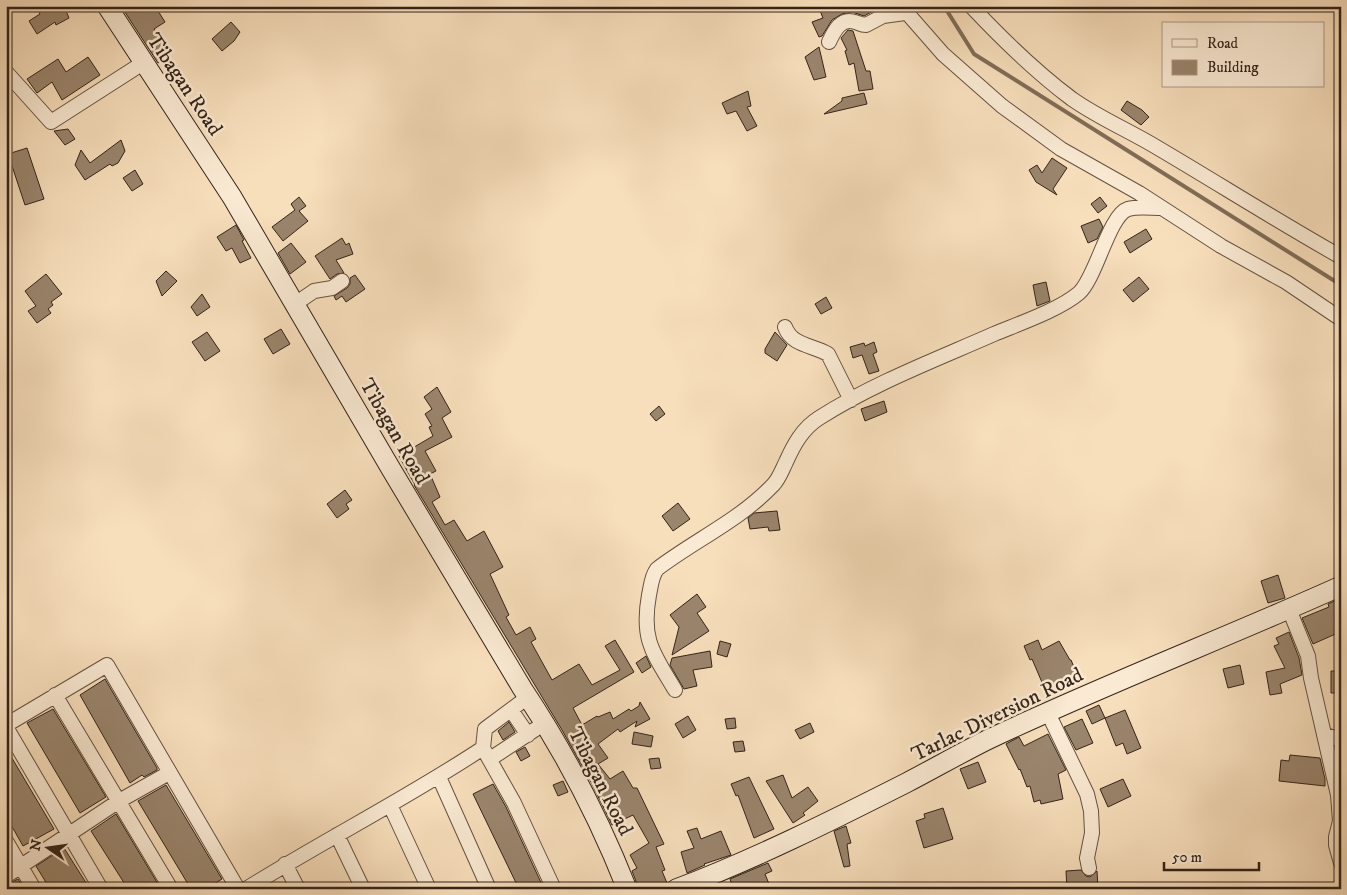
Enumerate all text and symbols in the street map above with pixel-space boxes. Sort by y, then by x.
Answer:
legend [1162,22,1324,88]
street label: Tibagan Road [140,28,228,141]
text: Road [1207,34,1239,53]
text: Building [1207,58,1259,77]
street label: Tibagan Road [353,374,435,490]
street label: Tarlac Diversion Road [907,662,1088,768]
street label: Tibagan Road [562,723,639,840]
north arrow [22,822,72,872]
text: N [26,837,46,853]
scale bar [1164,840,1260,872]
text: 50 m [1172,848,1202,867]

